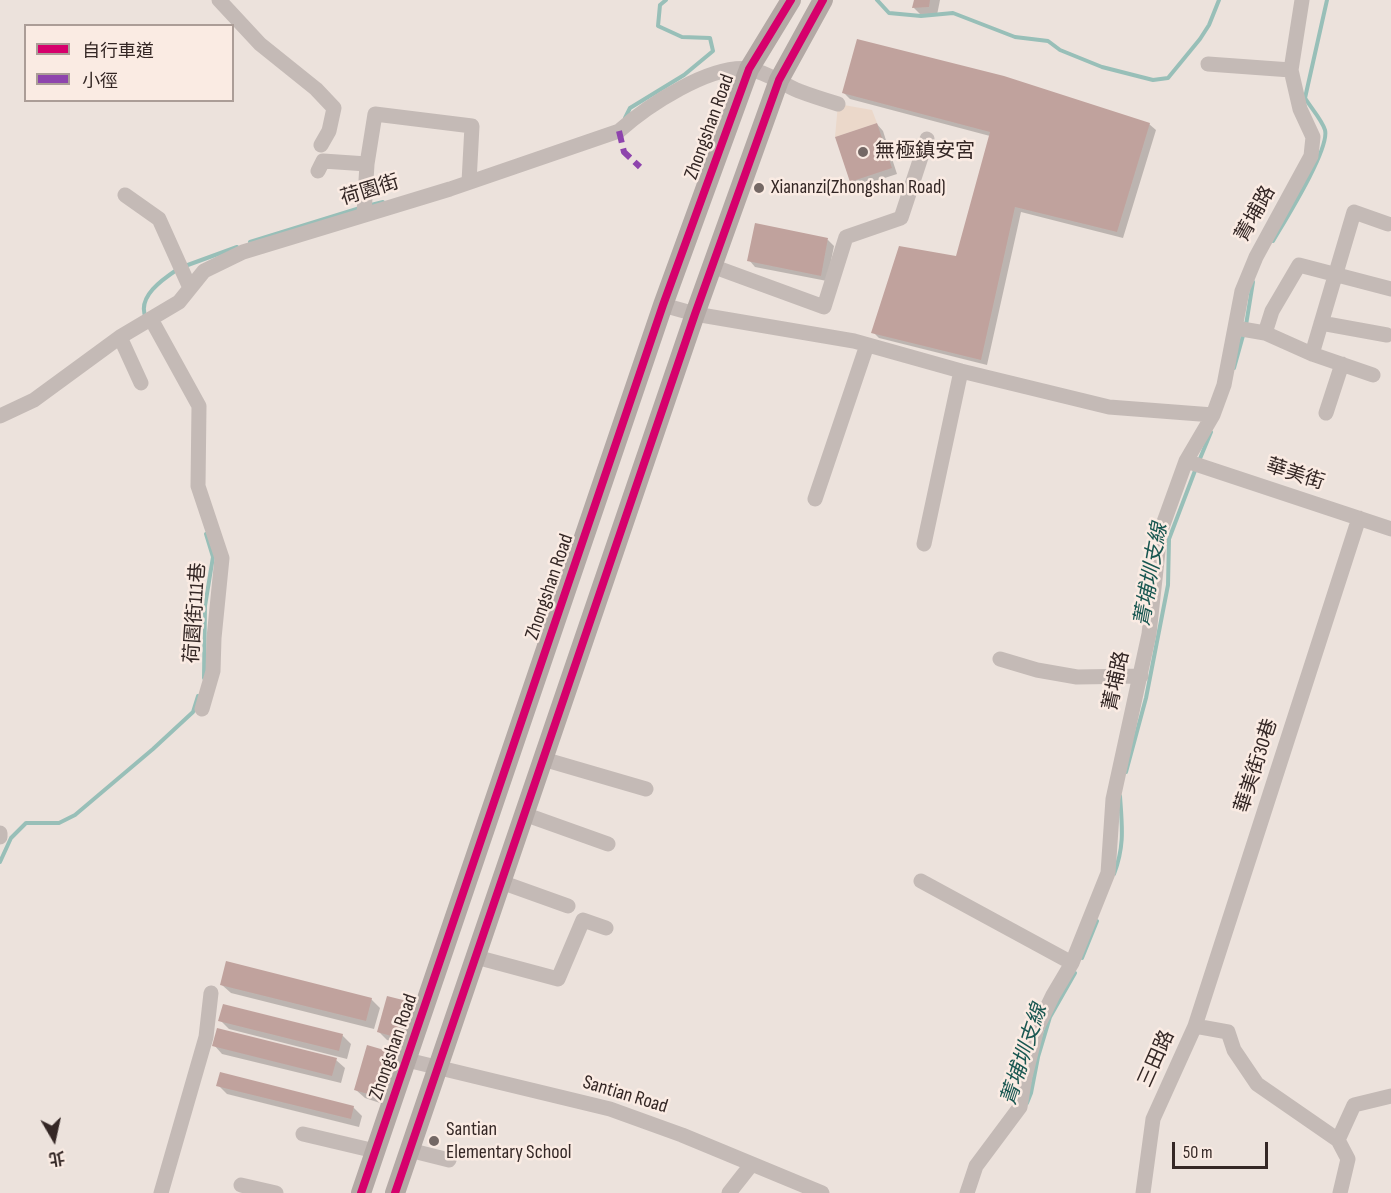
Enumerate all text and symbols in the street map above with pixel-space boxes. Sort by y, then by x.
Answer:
legend [24,24,234,102]
text: 自行車道 [82,41,154,62]
text: 小徑 [82,71,118,92]
street label: Zhongshan Road [680,71,740,183]
place label: 無極鎮安宮 [875,140,975,164]
marker: 無極鎮安宮 [856,145,870,159]
street label: 荷園街 [338,171,402,211]
place label: Xiananzi(Zhongshan Road) [771,176,946,200]
marker: Xiananzi(Zhongshan Road) [752,181,766,195]
street label: 菁埔路 [1231,182,1281,246]
street label: 華美街 [1263,454,1327,496]
water label: 菁埔圳支線 [1130,521,1174,629]
street label: Zhongshan Road [521,531,579,643]
street label: 荷園街111巷 [181,562,211,664]
street label: 菁埔路 [1099,649,1135,713]
street label: 華美街30巷 [1231,716,1283,816]
street label: Zhongshan Road [365,991,423,1103]
water label: 菁埔圳支線 [997,1001,1053,1109]
street label: 三田路 [1134,1027,1180,1091]
street label: Santian Road [580,1071,670,1119]
north arrow [24,1109,84,1169]
place label: Santian Elementary School [446,1118,572,1165]
scale bar [1175,1130,1271,1168]
marker: Santian Elementary School [427,1134,441,1148]
text: 50 m [1183,1142,1213,1163]
text: 北 [48,1147,66,1168]

